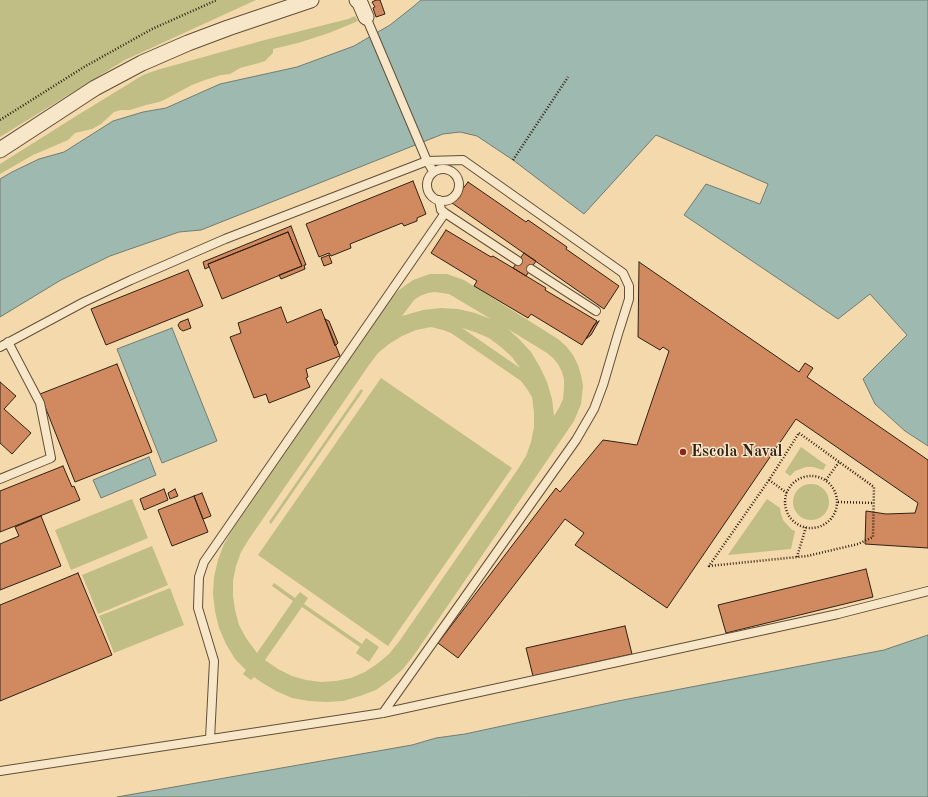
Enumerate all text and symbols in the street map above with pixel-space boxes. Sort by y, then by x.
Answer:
place label: Escola Naval [691,442,782,462]
marker: Escola Naval [678,447,688,457]

